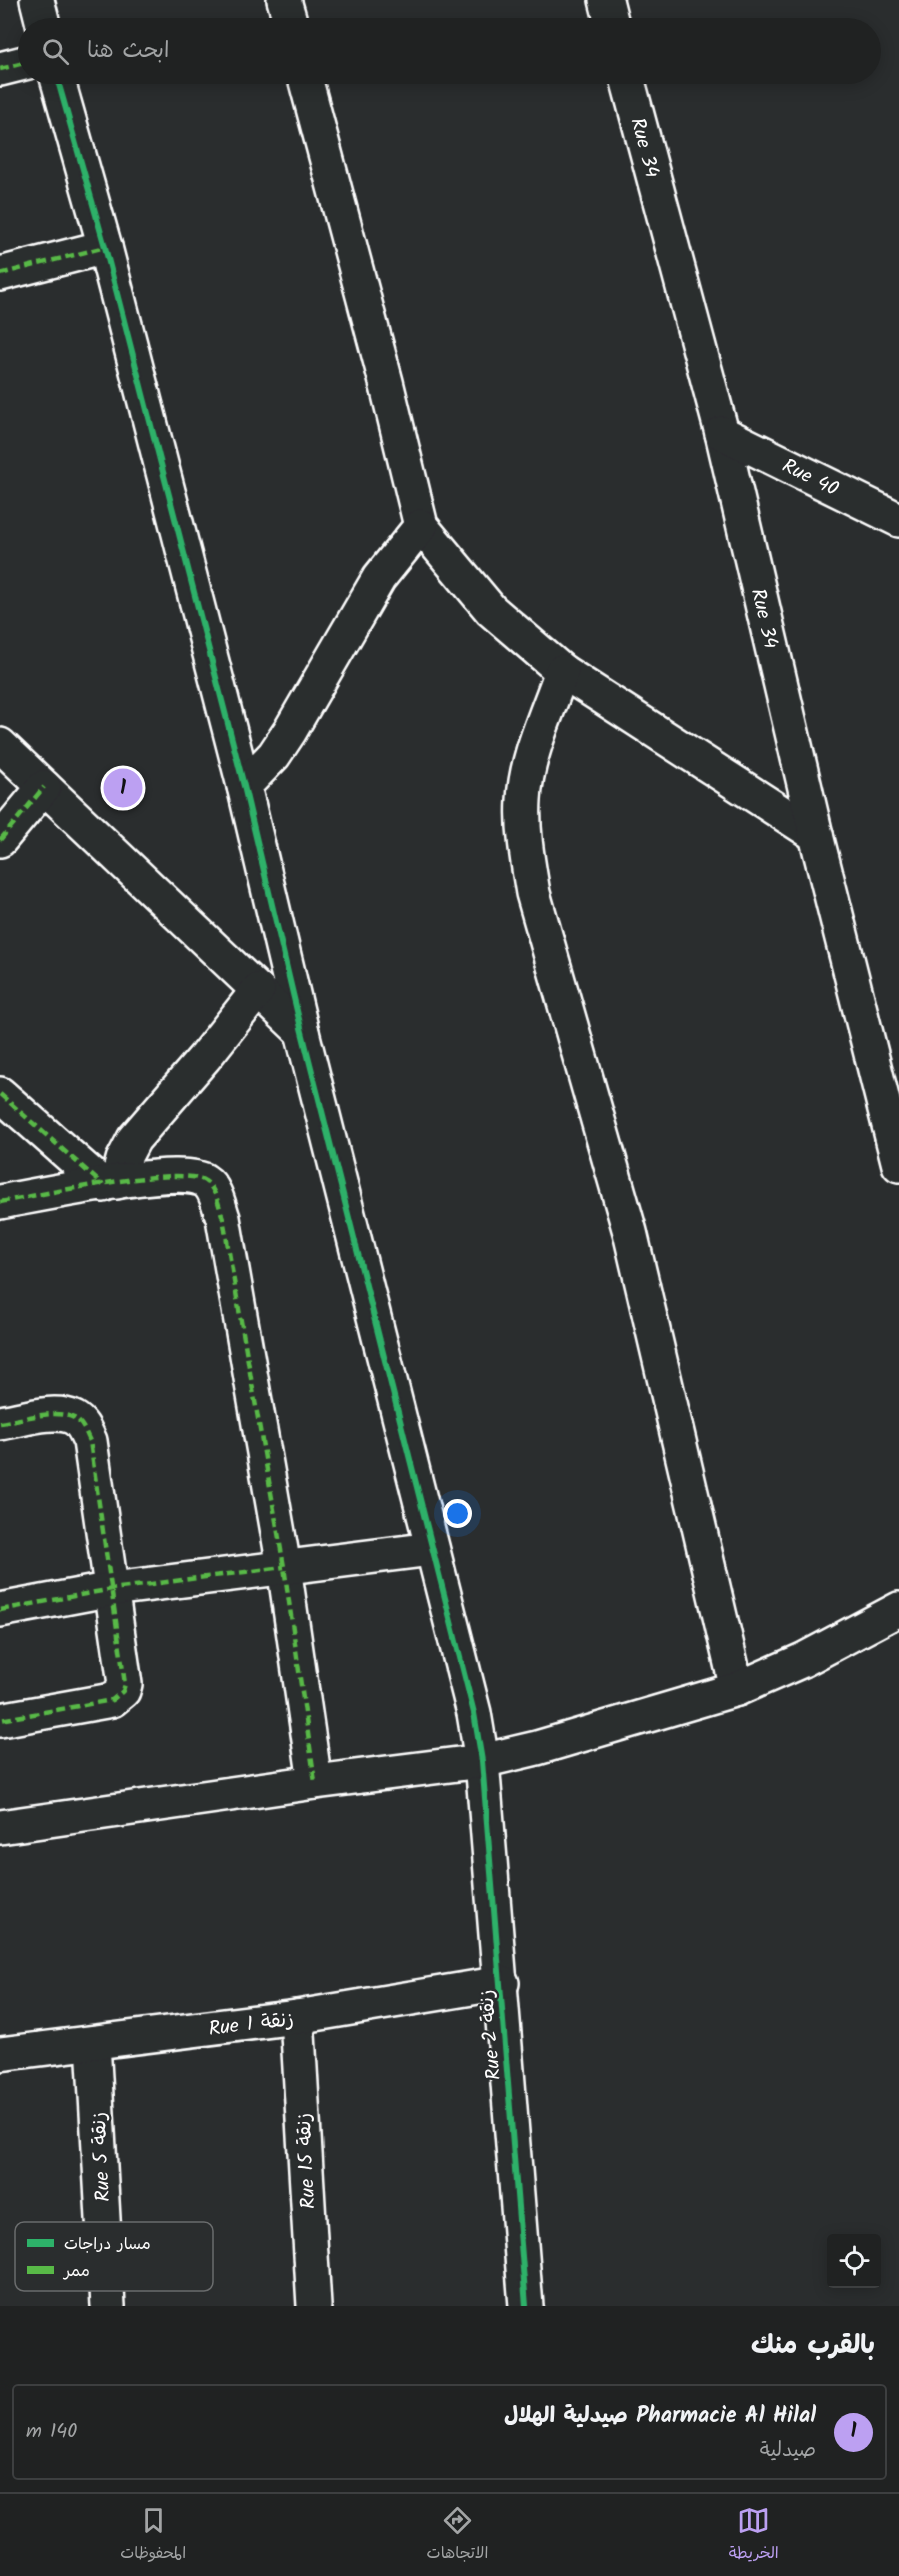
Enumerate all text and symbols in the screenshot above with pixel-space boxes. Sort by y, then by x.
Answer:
search box [18,18,881,84]
text: ابحث هنا [87,34,169,69]
icon: search [39,35,72,68]
street label: Rue 34 [620,114,667,181]
street label: Rue 40 [776,451,844,506]
street label: Rue 34 [741,586,786,652]
pin: 1 [104,766,142,810]
your location [443,1499,472,1528]
street label: Rue 2 زنقة [471,1988,511,2081]
street label: Rue 1 زنقة [207,2004,296,2046]
street label: Rue 5 زنقة [84,2111,120,2203]
street label: Rue 15 زنقة [289,2112,325,2210]
legend [15,2222,213,2291]
text: مسار دراجات [64,2232,151,2257]
map controls [827,2234,881,2288]
button: locate [827,2234,881,2288]
text: ممر [62,2259,90,2284]
text: بالقرب منك [751,2325,875,2367]
text: Pharmacie Al Hilal صيدلية الهلال [504,2399,816,2434]
text: 140 m [26,2416,77,2448]
text: 1 [850,2416,857,2448]
text: صيدلية [760,2435,816,2467]
tab: المحفوظات [120,2504,186,2567]
tab: الاتجاهات [427,2504,488,2567]
tab: الخريطة [729,2504,779,2567]

